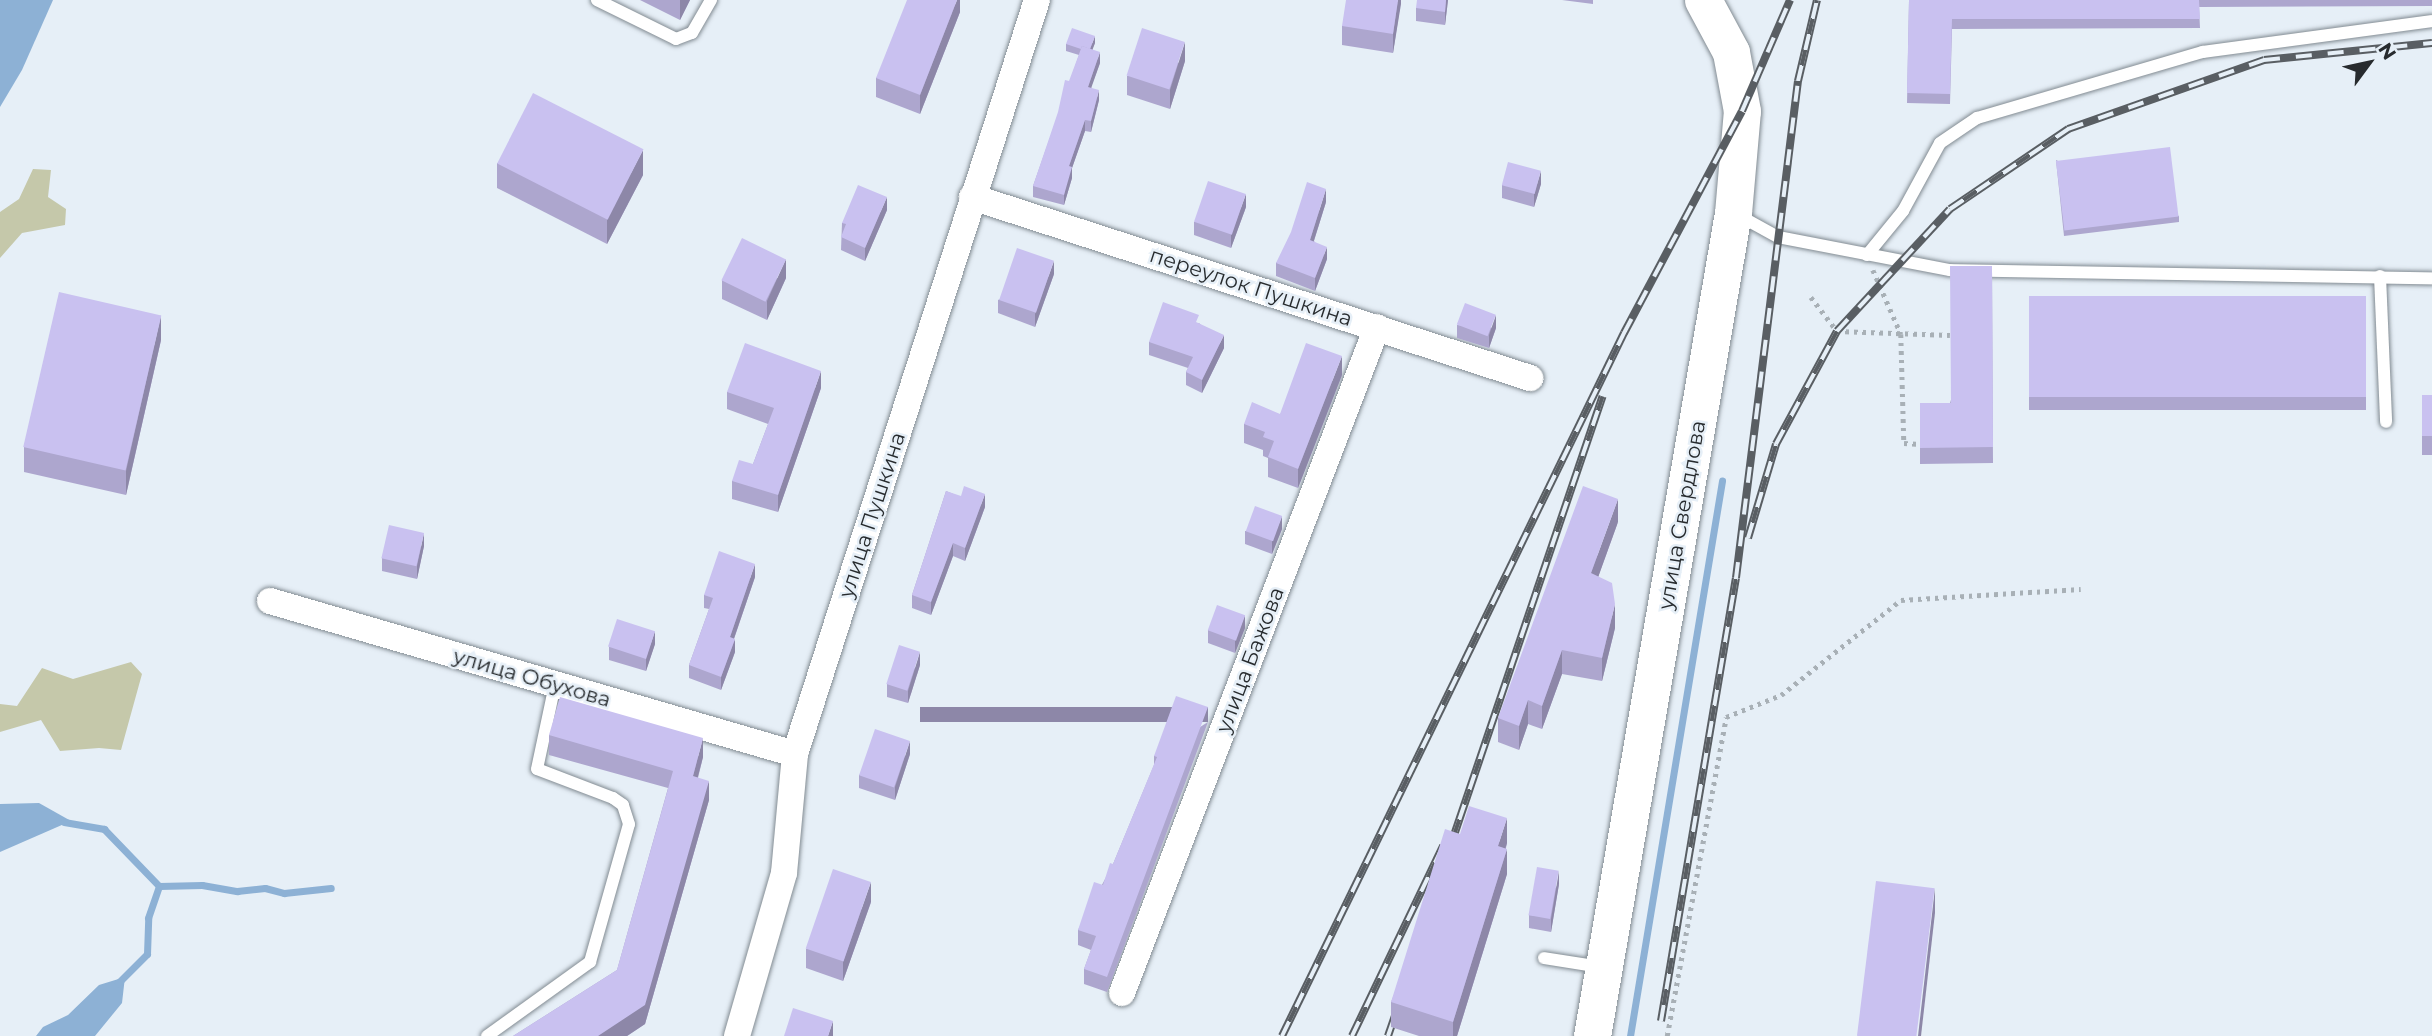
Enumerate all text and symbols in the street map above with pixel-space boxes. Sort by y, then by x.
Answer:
north arrow [2334,28,2404,98]
text: N [2373,39,2401,64]
street label: переулок Пушкина [1147,242,1355,332]
street label: улица Свердлова [1653,419,1711,611]
street label: улица Пушкина [833,429,911,601]
street label: улица Бажова [1211,584,1289,736]
street label: улица Обухова [450,643,614,713]

